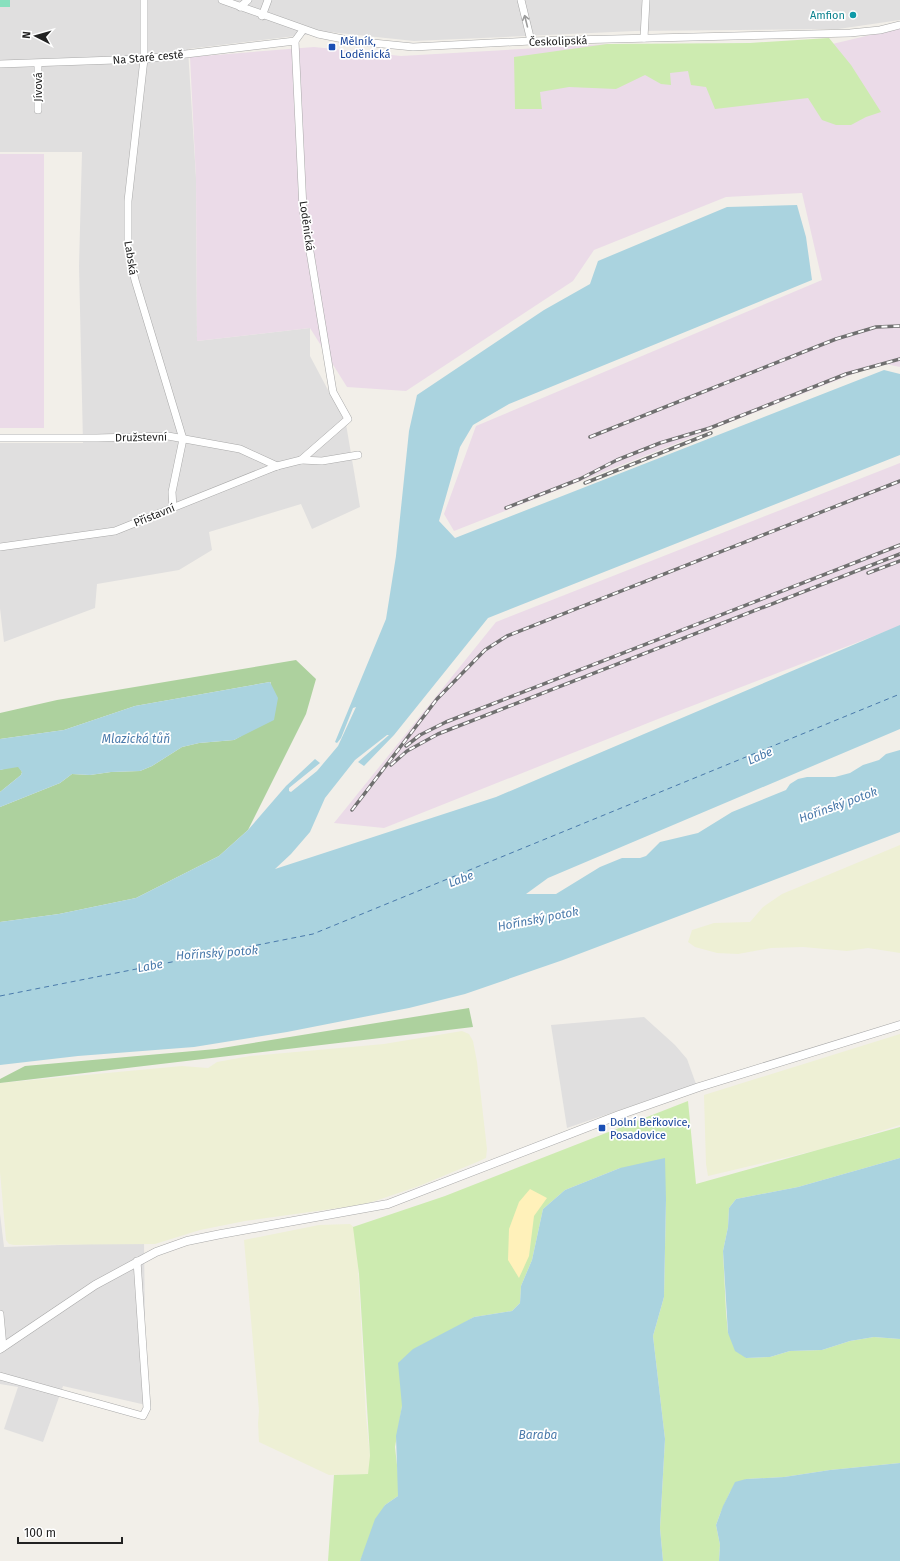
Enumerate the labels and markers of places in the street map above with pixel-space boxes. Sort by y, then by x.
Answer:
place label: Amfion [810,9,845,22]
marker: Amfion [848,10,858,20]
place label: Mělník, Loděnická [340,35,390,61]
marker: Mělník, Loděnická [327,42,337,52]
place label: Dolní Beřkovice, Posadovice [610,1116,690,1142]
marker: Dolní Beřkovice, Posadovice [597,1123,607,1133]

